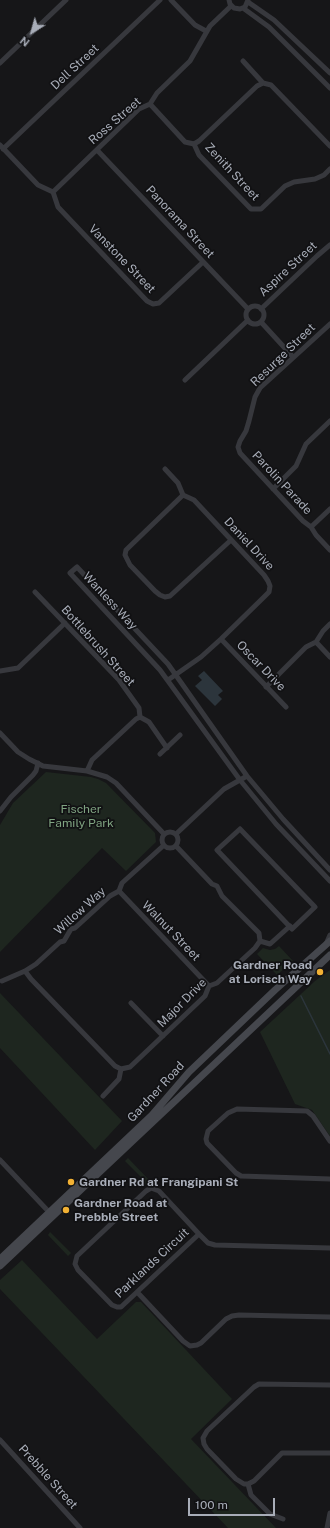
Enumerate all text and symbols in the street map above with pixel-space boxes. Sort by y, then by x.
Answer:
north arrow [12,12,52,52]
text: N [18,34,32,49]
street label: Dell Street [48,41,102,93]
street label: Ross Street [86,94,144,148]
street label: Zenith Street [202,140,262,204]
street label: Panorama Street [143,183,217,261]
street label: Vanstone Street [86,222,158,296]
street label: Aspire Street [256,239,320,299]
street label: Resurge Street [248,321,318,389]
street label: Parolin Parade [249,448,315,518]
street label: Daniel Drive [221,515,277,573]
street label: Wanless Way [80,569,140,633]
street label: Bottlebrush Street [58,603,138,689]
street label: Oscar Drive [234,638,288,694]
park label: Fischer Family Park [48,802,114,830]
street label: Willow Way [51,884,109,938]
street label: Walnut Street [139,898,203,964]
place label: Gardner Road at Lorisch Way [229,958,312,986]
marker: Gardner Road at Lorisch Way [315,967,325,977]
street label: Major Drive [154,975,210,1031]
street label: Gardner Road [124,1059,188,1125]
place label: Gardner Rd at Frangipani St [79,1175,238,1189]
marker: Gardner Rd at Frangipani St [66,1177,76,1187]
place label: Gardner Road at Prebble Street [74,1196,167,1224]
marker: Gardner Road at Prebble Street [61,1205,71,1215]
street label: Parklands Circuit [112,1225,192,1301]
street label: Prebble Street [15,1442,81,1512]
scale bar [190,1490,277,1516]
text: 100 m [195,1498,228,1512]

